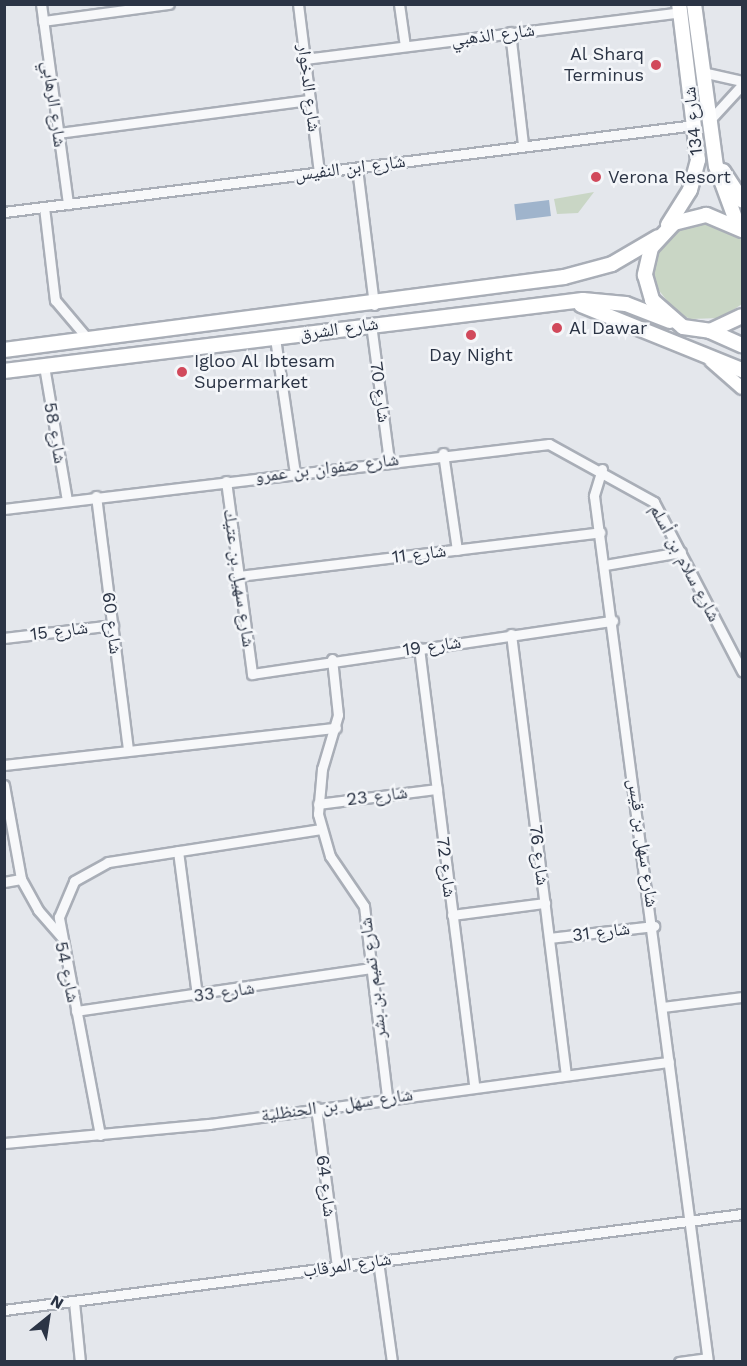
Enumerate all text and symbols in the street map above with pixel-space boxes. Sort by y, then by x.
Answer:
street label: شارع الذهبي [450,19,536,51]
street label: شارع الدخوار [293,43,325,133]
place label: Al Sharq Terminus [564,44,644,86]
marker: Al Sharq Terminus [649,58,663,72]
street label: شارع الرهابي [37,60,71,148]
street label: شارع 134 [679,86,707,156]
street label: شارع ابن النفيس [293,150,407,186]
place label: Verona Resort [608,166,731,188]
marker: Verona Resort [589,170,603,184]
street label: شارع الشرق [298,313,380,345]
place label: Al Dawar [569,317,648,339]
marker: Al Dawar [550,321,564,335]
marker: Day Night [464,328,478,342]
place label: Day Night [429,344,513,366]
place label: Igloo Al Ibtesam Supermarket [194,351,337,394]
street label: شارع 70 [365,360,395,424]
marker: Igloo Al Ibtesam Supermarket [175,365,189,379]
street label: شارع 58 [39,401,71,465]
street label: شارع صفوان بن عمرو [254,448,400,488]
street label: شارع سلام بن أسلم [645,501,725,625]
street label: شارع سهيل بن عتيك [219,508,259,648]
street label: شارع 11 [391,540,447,568]
street label: شارع 60 [97,591,127,655]
street label: شارع 15 [29,617,89,645]
street label: شارع 19 [402,631,462,661]
street label: شارع سهل بن قيس [623,777,663,909]
street label: شارع 23 [345,782,409,810]
street label: شارع 76 [525,823,553,887]
street label: شارع 72 [432,835,460,899]
street label: شارع تميم بن بشر [355,916,391,1040]
street label: شارع 31 [571,918,631,946]
street label: شارع 54 [50,940,84,1004]
street label: شارع 33 [192,977,256,1007]
street label: شارع سهل بن الحنظلية [260,1084,414,1126]
street label: شارع 64 [311,1154,341,1218]
street label: شارع المرقاب [301,1248,393,1282]
north arrow [18,1288,78,1348]
text: N [47,1291,67,1313]

